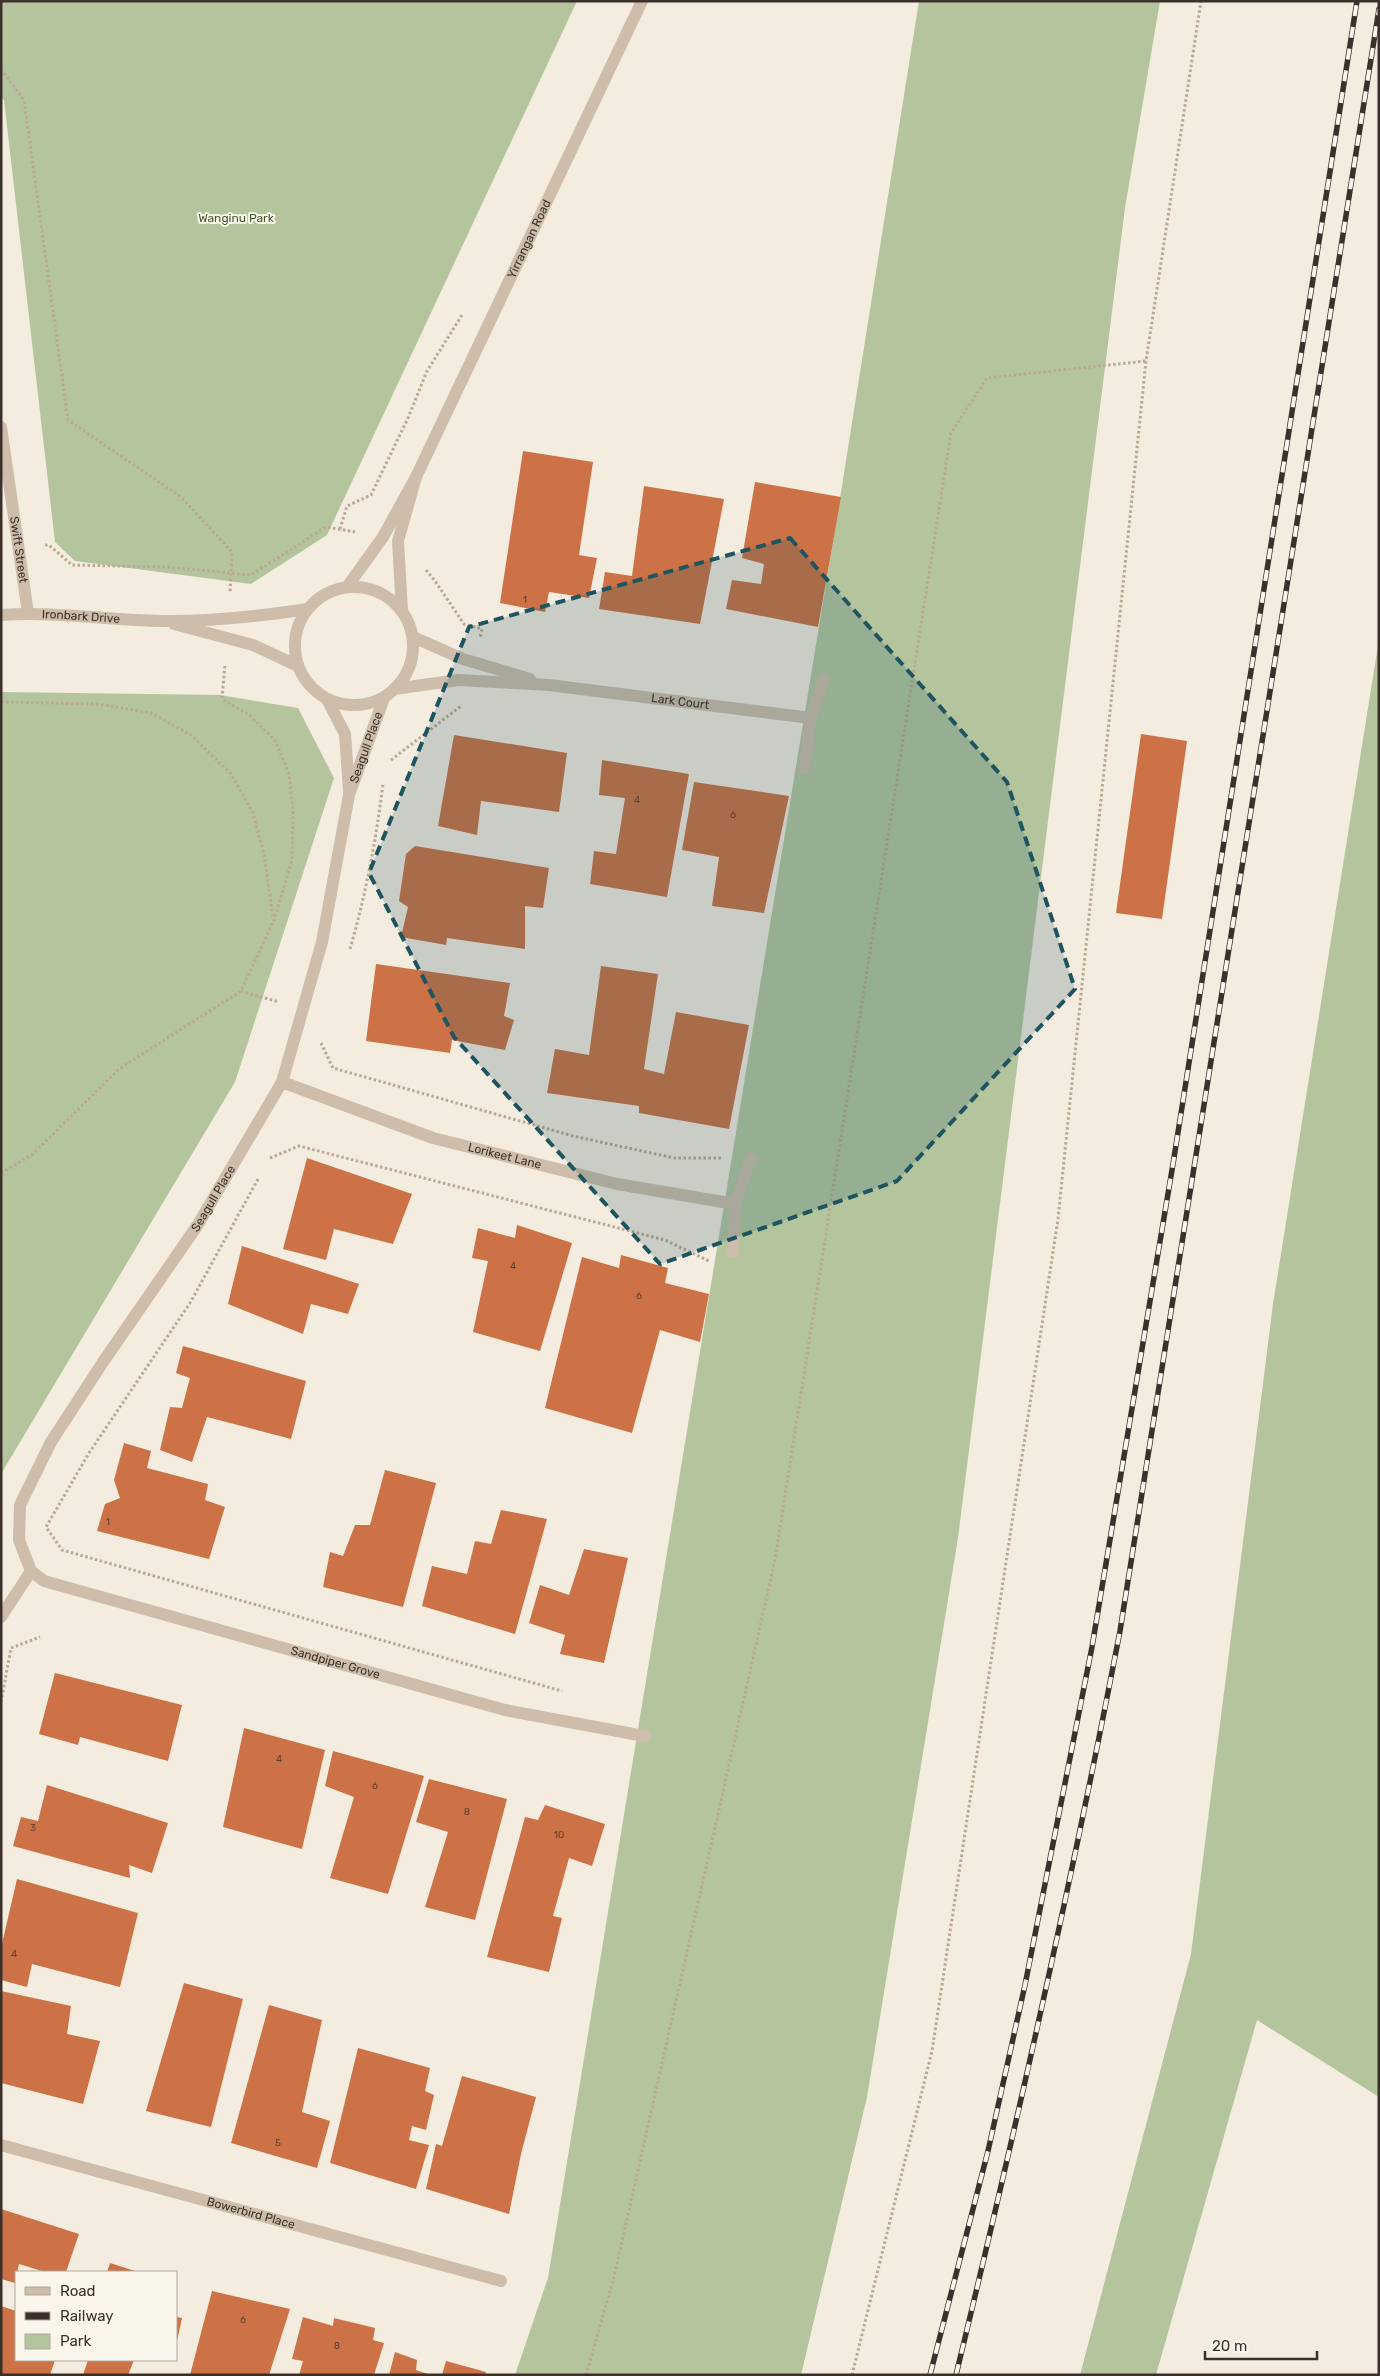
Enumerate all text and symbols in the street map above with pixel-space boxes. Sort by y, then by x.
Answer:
street label: Yirrangan Road [504,197,554,281]
park label: Wanginu Park [198,211,275,225]
street label: Swift Street [7,516,31,584]
house number: 1 [523,594,527,606]
street label: Ironbark Drive [42,607,121,626]
street label: Lark Court [650,691,710,712]
street label: Seagull Place [347,710,385,785]
house number: 4 [634,794,640,806]
house number: 6 [730,809,736,821]
street label: Lorikeet Lane [466,1140,543,1172]
street label: Seagull Place [188,1163,238,1235]
house number: 4 [510,1260,516,1272]
house number: 6 [636,1290,642,1302]
house number: 1 [106,1516,110,1528]
street label: Sandpiper Grove [289,1643,382,1682]
house number: 4 [276,1753,282,1765]
house number: 6 [372,1780,378,1792]
house number: 8 [464,1806,470,1818]
house number: 3 [30,1822,36,1834]
house number: 10 [554,1829,564,1841]
house number: 4 [11,1948,17,1960]
house number: 5 [275,2137,281,2149]
street label: Bowerbird Place [205,2194,297,2232]
legend [15,2271,178,2361]
text: Road [60,2282,96,2300]
text: Railway [60,2307,114,2325]
house number: 6 [240,2314,246,2326]
scale bar [1205,2328,1318,2360]
text: Park [60,2332,91,2350]
text: 20 m [1212,2337,1247,2355]
house number: 8 [334,2340,340,2352]

